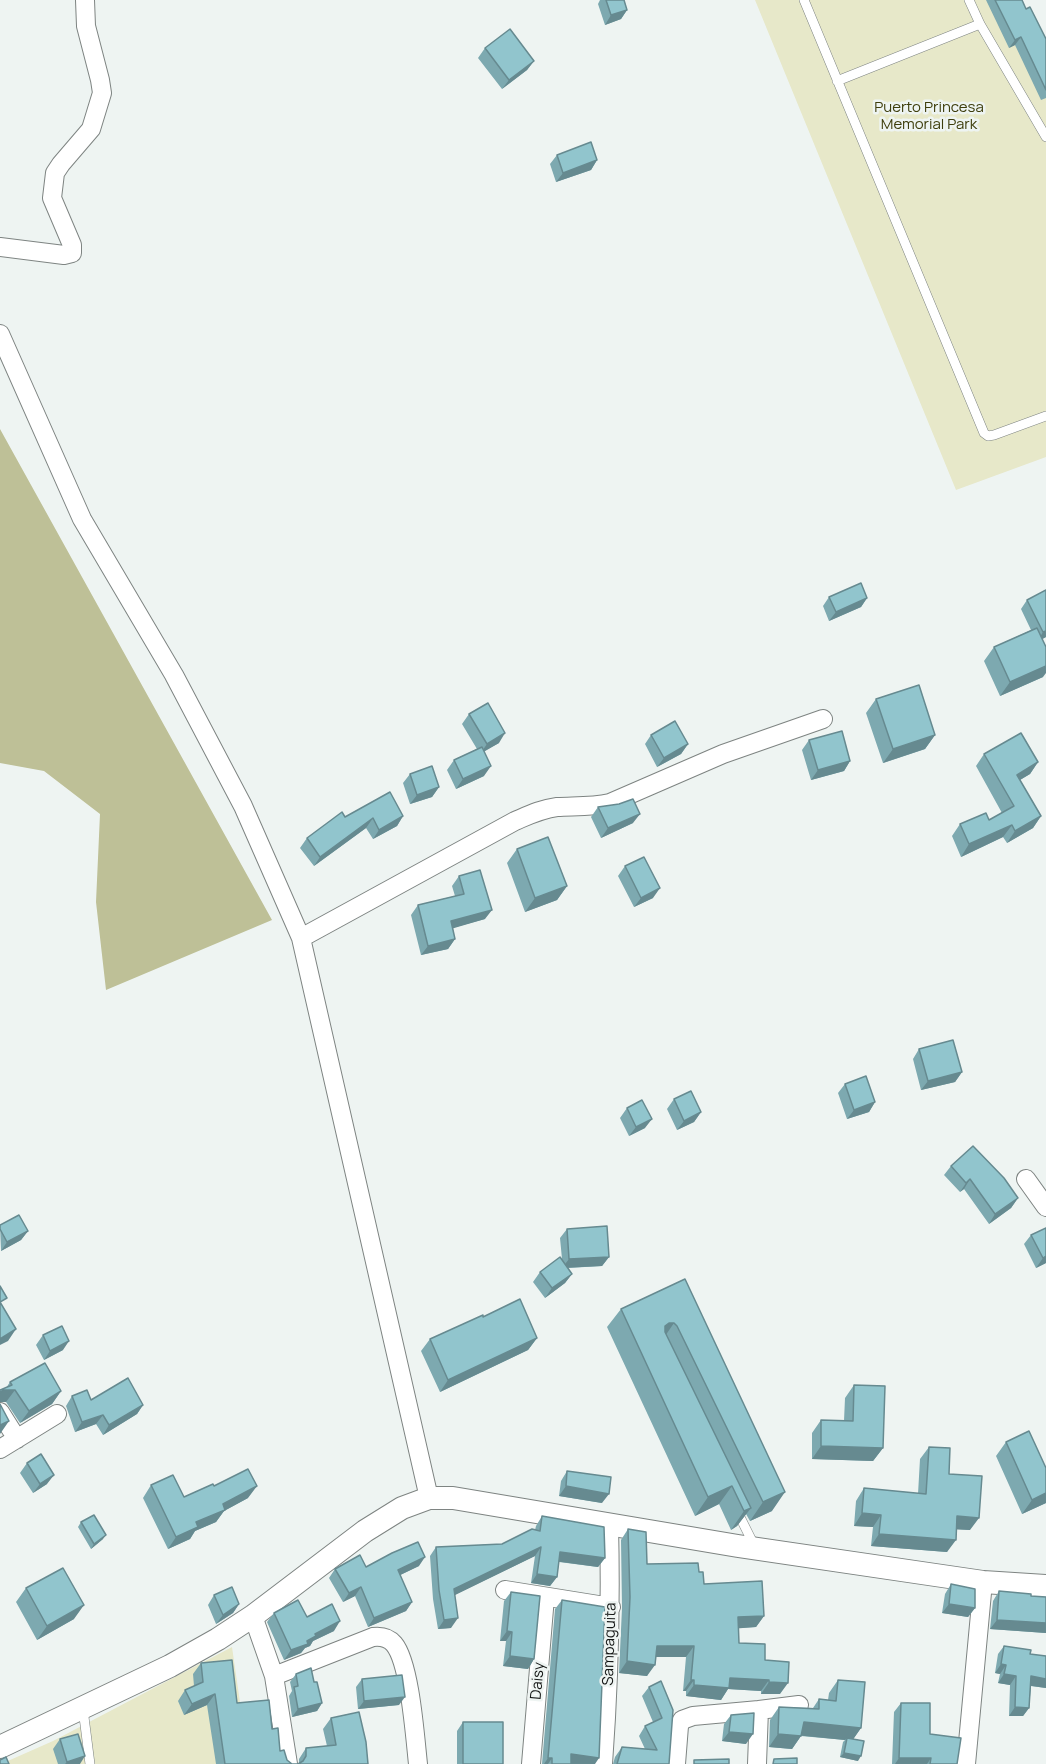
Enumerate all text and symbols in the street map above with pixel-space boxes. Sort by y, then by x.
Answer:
park label: Puerto Princesa Memorial Park [874,99,984,134]
street label: Sampaguita [600,1602,620,1686]
street label: Daisy [527,1662,549,1700]

